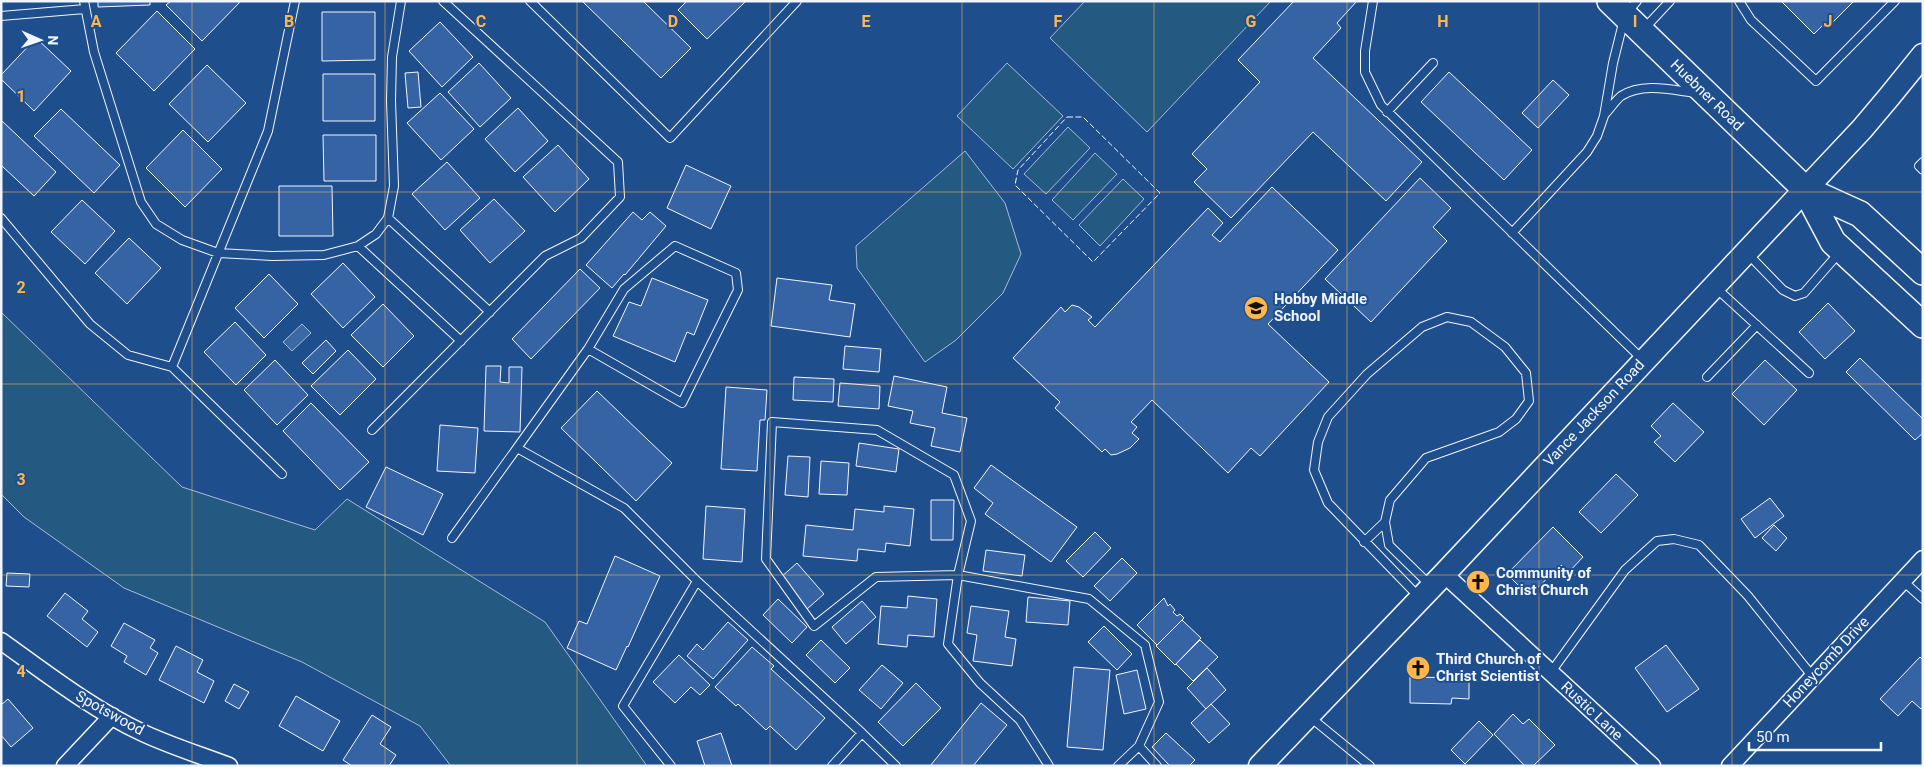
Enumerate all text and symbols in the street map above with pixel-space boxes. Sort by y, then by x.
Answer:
text: A [91,12,102,31]
text: B [284,12,294,31]
text: C [476,12,486,31]
text: D [668,12,678,31]
text: E [862,12,871,31]
text: F [1054,12,1063,31]
text: G [1246,12,1257,31]
text: H [1437,12,1449,31]
text: I [1633,12,1637,31]
text: J [1824,12,1832,31]
north arrow [15,15,65,65]
text: N [45,35,61,46]
street label: Huebner Road [1667,56,1747,134]
text: 1 [16,87,26,106]
text: 2 [16,278,26,297]
place label: Hobby Middle School [1274,290,1367,325]
school or university icon: Hobby Middle School [1243,295,1269,321]
street label: Vance Jackson Road [1540,356,1648,470]
text: 3 [16,470,26,489]
place label: Community of Christ Church [1496,564,1592,599]
church icon: Community of Christ Church [1465,569,1491,595]
street label: Honeycomb Drive [1779,613,1873,711]
place label: Third Church of Christ Scientist [1436,650,1542,685]
church icon: Third Church of Christ Scientist [1405,655,1431,681]
text: 4 [16,662,26,681]
street label: Rustic Lane [1557,678,1627,744]
street label: Spotswood [73,687,147,739]
scale bar [1749,720,1882,752]
text: 50 m [1756,728,1790,746]

